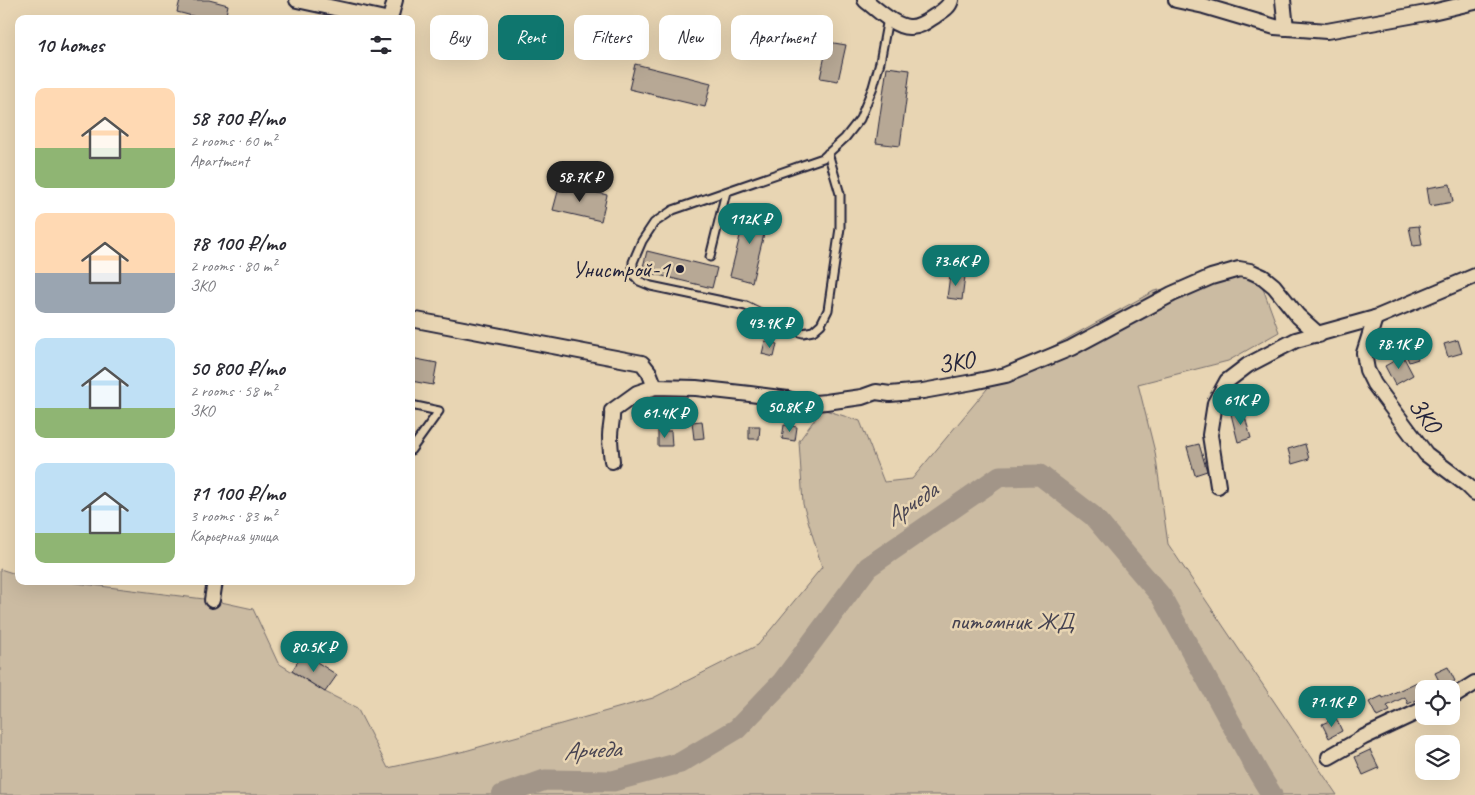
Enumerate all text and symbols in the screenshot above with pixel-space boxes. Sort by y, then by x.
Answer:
chip: Buy [430,15,488,60]
chip: Rent [498,15,564,60]
chip: Filters [574,15,649,60]
chip: New [659,15,721,60]
chip: Apartment [731,15,833,60]
icon: filters [367,31,395,59]
text: 10 homes [35,32,104,58]
text: 58 700 ₽/mo [190,105,285,131]
icon: home [75,108,135,168]
text: 2 rooms · 60 m² [190,131,276,151]
text: Apartment [190,151,249,171]
pin: 58.7K ₽ [534,160,626,203]
text: 58.7K ₽ [558,167,602,187]
pin: 112K ₽ [709,202,791,245]
text: 112K ₽ [729,209,771,229]
text: 78 100 ₽/mo [190,230,285,256]
icon: home [75,233,135,293]
pin: 73.6K ₽ [910,244,1002,287]
text: 73.6K ₽ [933,251,979,271]
place label: Унистрой-1 [572,254,671,284]
text: 2 rooms · 80 m² [190,256,276,276]
marker: Унистрой-1 [674,263,686,275]
text: ЗКО [190,276,214,296]
pin: 43.9K ₽ [724,306,816,349]
text: 43.9K ₽ [748,313,792,333]
pin: 78.1K ₽ [1353,328,1445,370]
text: 78.1K ₽ [1377,334,1421,354]
street label: ЗКО [935,343,980,380]
text: 50 800 ₽/mo [190,355,285,381]
icon: home [75,358,135,418]
text: 2 rooms · 58 m² [190,381,276,401]
pin: 61K ₽ [1206,384,1276,426]
pin: 50.8K ₽ [744,390,836,433]
text: 61K ₽ [1223,390,1259,410]
street label: ЗКО [1402,391,1450,441]
pin: 61.4K ₽ [619,396,711,439]
text: 50.8K ₽ [768,397,812,417]
text: ЗКО [190,401,214,421]
text: 61.4K ₽ [642,403,688,423]
water label: Арчеда [878,473,945,534]
text: 71 100 ₽/mo [190,480,285,506]
icon: home [75,483,135,543]
text: 3 rooms · 83 m² [190,506,276,526]
text: Карьерная улица [190,526,278,546]
park label: питомник ЖД [950,606,1076,636]
pin: 80.5K ₽ [268,630,360,673]
text: 80.5K ₽ [292,637,336,657]
map controls [1415,680,1460,780]
button: locate [1415,680,1460,725]
pin: 71.1K ₽ [1286,686,1378,728]
text: 71.1K ₽ [1310,692,1354,712]
water label: Арчеда [562,732,624,767]
button: layers [1415,735,1460,780]

